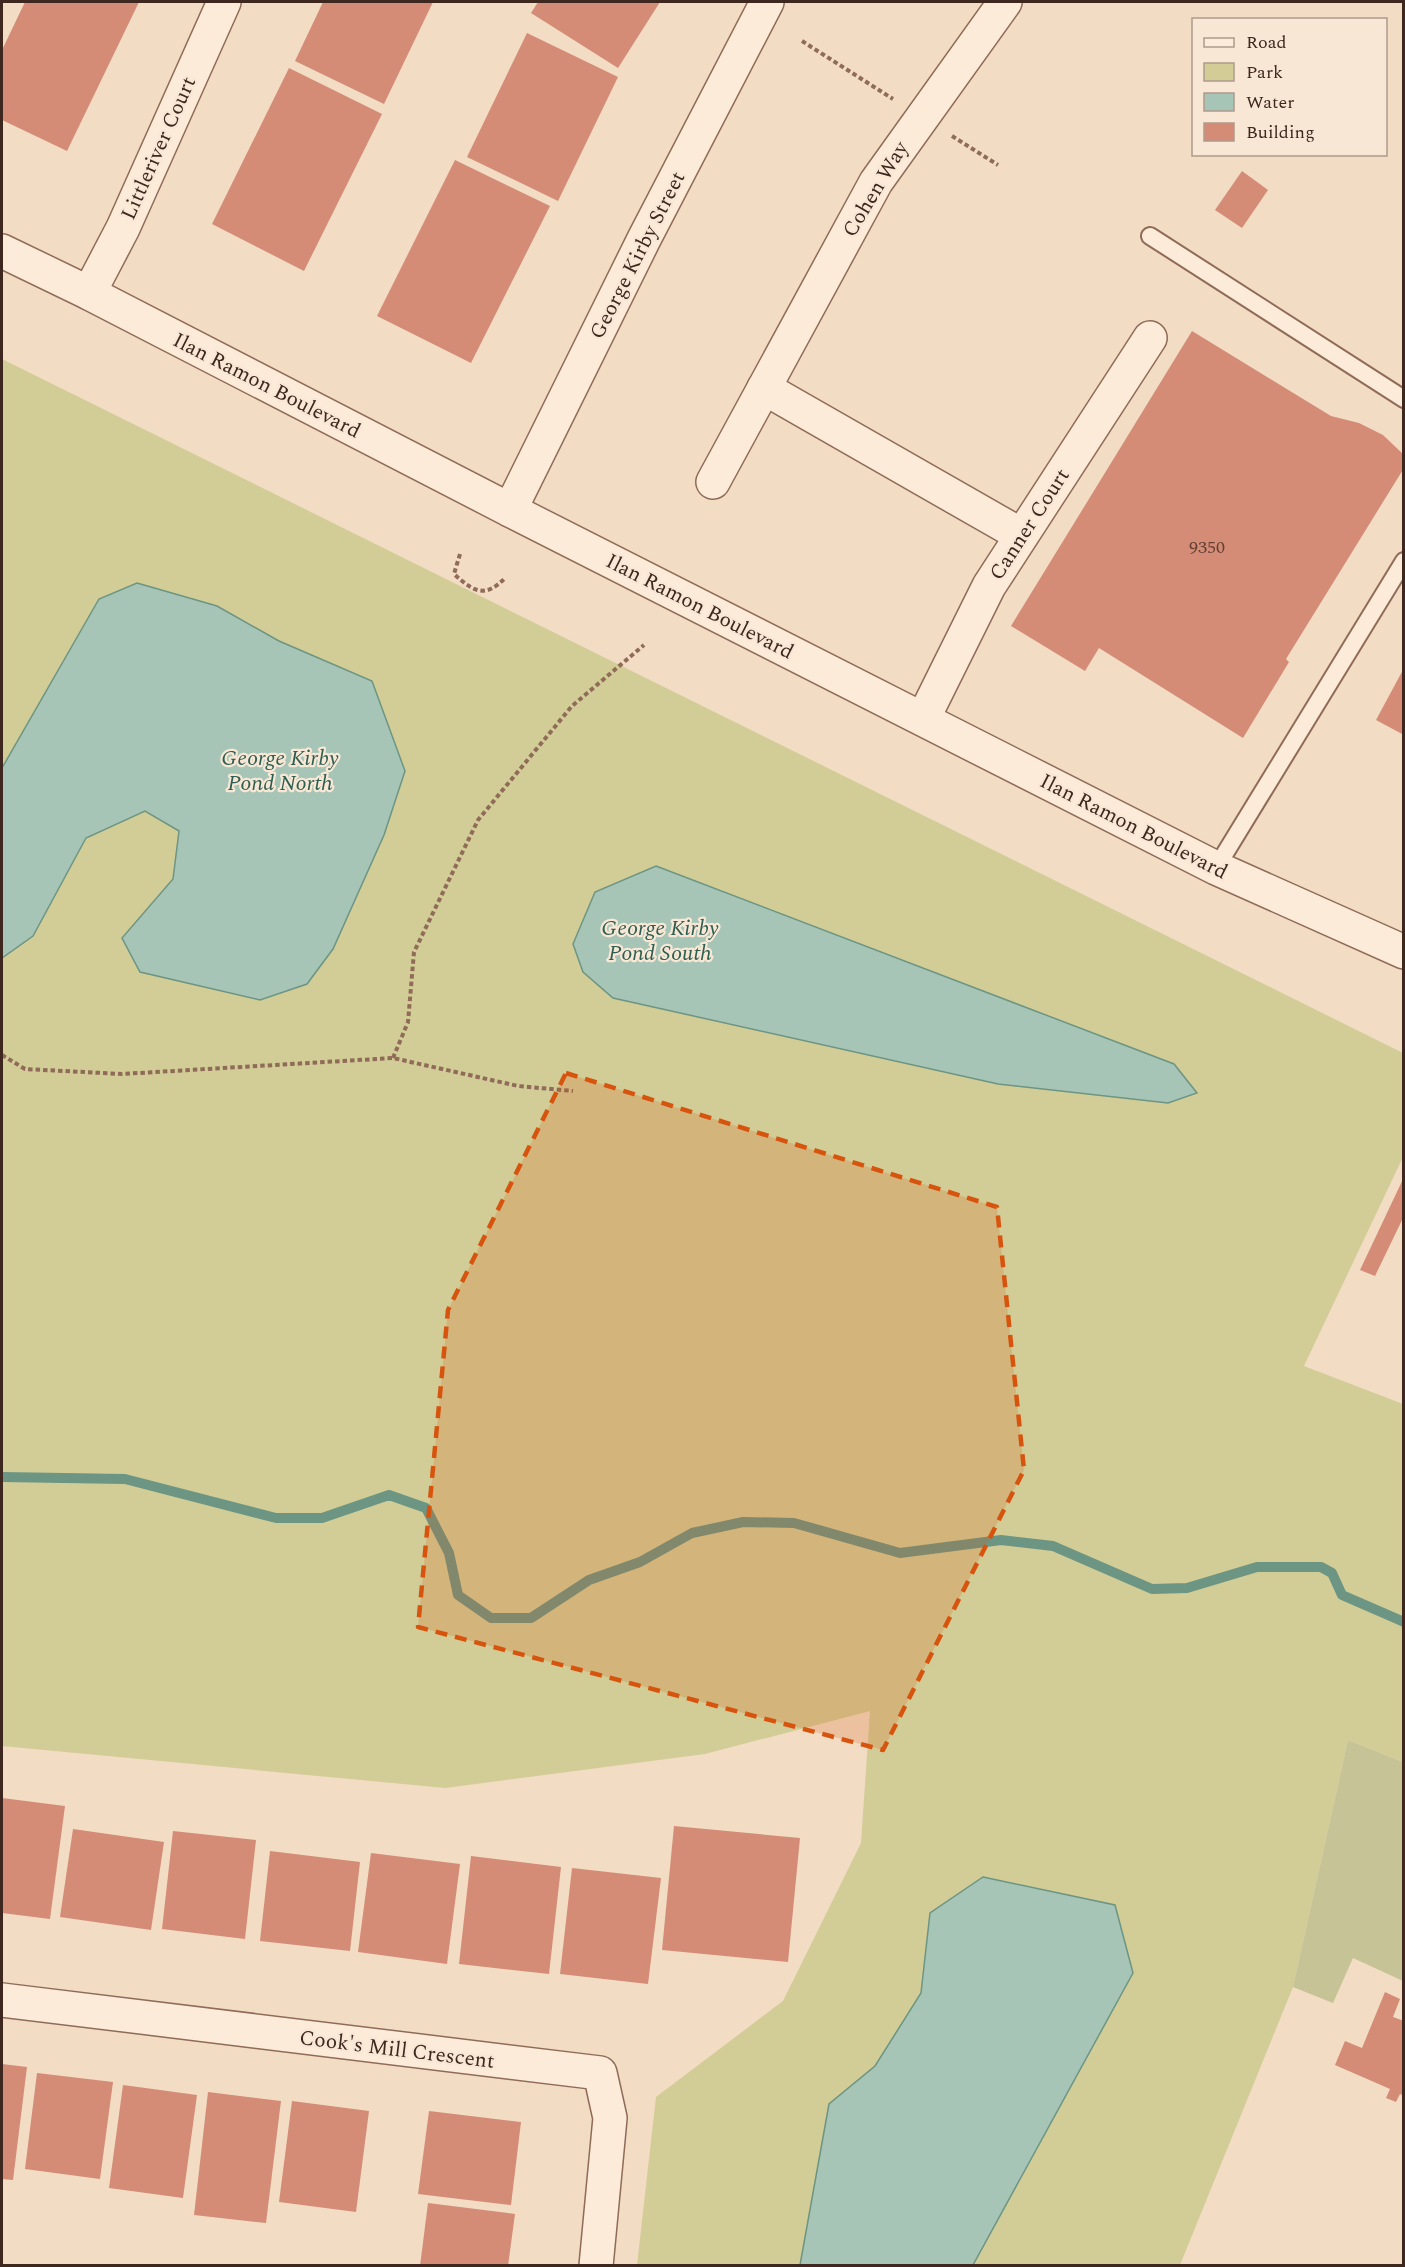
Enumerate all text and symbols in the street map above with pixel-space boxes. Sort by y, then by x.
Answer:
legend [1192,18,1387,156]
text: Road [1246,29,1287,56]
text: Park [1246,59,1283,86]
street label: Littleriver Court [113,72,205,225]
text: Water [1246,89,1294,116]
text: Building [1246,119,1315,146]
street label: Cohen Way [835,135,918,244]
street label: George Kirby Street [582,166,694,345]
street label: Ilan Ramon Boulevard [167,325,366,447]
street label: Canner Court [982,462,1078,587]
house number: 9350 [1189,534,1225,561]
street label: Ilan Ramon Boulevard [600,546,799,668]
water label: George Kirby Pond North [221,742,339,800]
street label: Ilan Ramon Boulevard [1034,766,1233,888]
water label: George Kirby Pond South [601,912,719,970]
street label: Cook's Mill Crescent [297,2022,496,2078]

